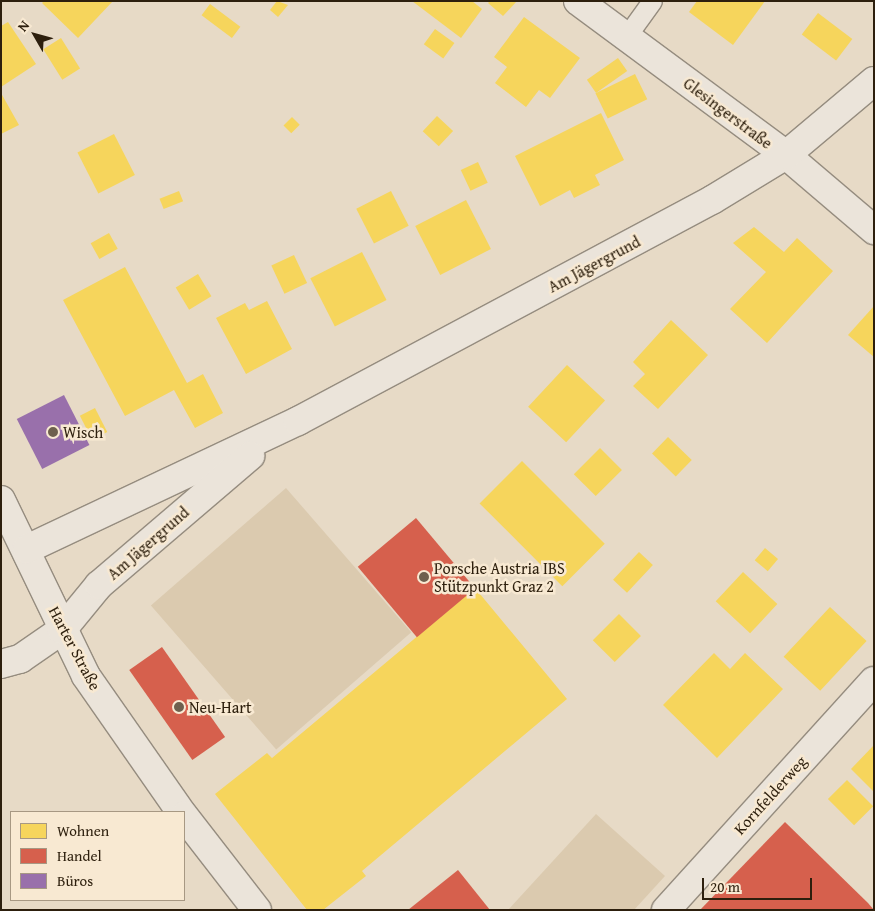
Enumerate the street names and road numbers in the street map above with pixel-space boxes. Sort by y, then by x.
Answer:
street label: Glesingerstraße [680,73,776,153]
street label: Am Jägergrund [545,232,643,296]
street label: Am Jägergrund [103,502,193,584]
street label: Harter Straße [45,603,105,693]
street label: Kornfelderweg [730,752,810,838]

